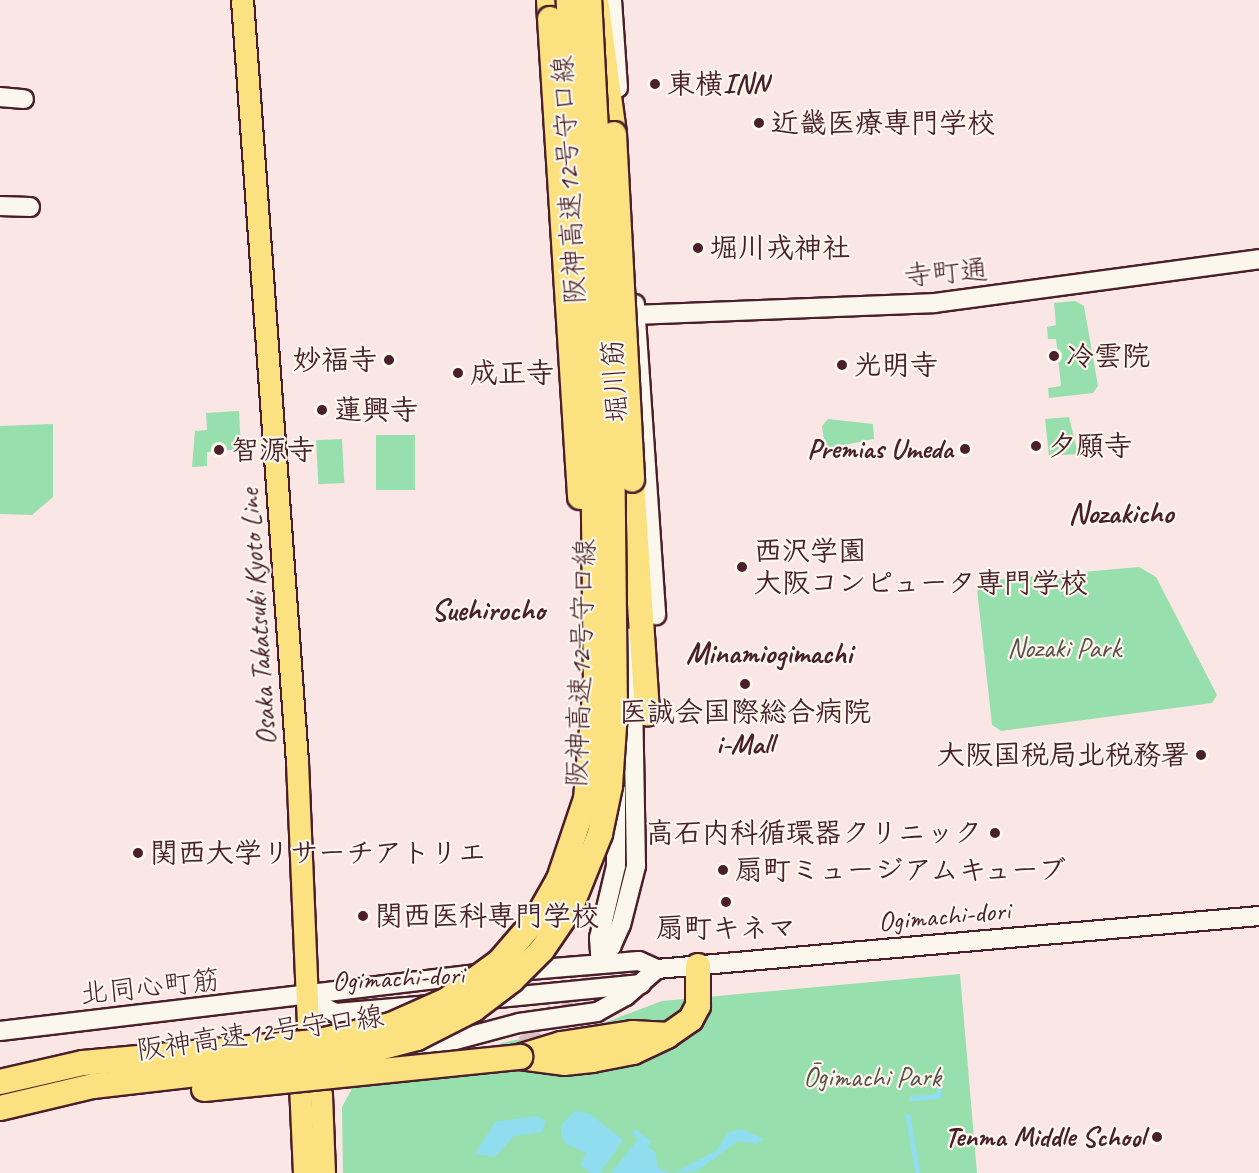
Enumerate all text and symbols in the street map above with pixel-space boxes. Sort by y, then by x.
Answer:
street label: 阪神高速12号守口線 [546,55,592,305]
place label: 東横INN [667,67,768,101]
marker: 東横INN [648,77,662,91]
place label: 近畿医療専門学校 [771,106,995,140]
marker: 近畿医療専門学校 [752,116,766,130]
place label: 堀川戎神社 [710,231,850,265]
marker: 堀川戎神社 [691,241,705,255]
street label: 寺町通 [903,253,989,293]
street label: 堀川筋 [595,338,635,424]
place label: 冷雲院 [1066,339,1150,373]
place label: 妙福寺 [293,343,377,377]
place label: 光明寺 [854,348,938,382]
marker: 冷雲院 [1047,349,1061,363]
marker: 妙福寺 [382,353,396,367]
place label: 成正寺 [470,356,554,390]
marker: 光明寺 [835,358,849,372]
marker: 成正寺 [451,366,465,380]
place label: 蓮興寺 [334,393,418,427]
marker: 蓮興寺 [315,403,329,417]
place label: 夕願寺 [1048,429,1132,463]
place label: Premias Umeda [807,432,953,466]
place label: 智源寺 [231,433,315,467]
marker: 夕願寺 [1029,439,1043,453]
marker: Premias Umeda [958,442,972,456]
marker: 智源寺 [212,443,226,457]
street label: Osaka Takatsuki Kyoto Line [232,487,284,747]
district label: Nozakicho [1069,495,1173,531]
place label: 西沢学園 大阪コンピュータ専門学校 [754,534,1089,600]
street label: 阪神高速12号守口線 [560,538,602,788]
marker: 西沢学園 大阪コンピュータ専門学校 [735,560,749,574]
district label: Suehirocho [431,592,545,628]
park label: Nozaki Park [1007,631,1121,665]
district label: Minamiogimachi [686,635,852,671]
marker: 医誠会国際総合病院 i-Mall [736,675,754,693]
place label: 医誠会国際総合病院 i-Mall [619,695,871,761]
place label: 大阪国税局北税務署 [937,738,1189,772]
marker: 大阪国税局北税務署 [1194,748,1208,762]
place label: 高石内科循環器クリニック [646,816,982,850]
marker: 高石内科循環器クリニック [986,824,1004,842]
place label: 関西大学リサーチアトリエ [150,836,486,870]
marker: 関西大学リサーチアトリエ [131,846,145,860]
place label: 扇町ミュージアムキューブ [735,853,1070,887]
marker: 扇町ミュージアムキューブ [716,863,730,877]
street label: Ogimachi-dori [877,893,1011,939]
marker: 扇町キネマ [719,895,733,909]
place label: 関西医科専門学校 [375,899,599,933]
marker: 関西医科専門学校 [356,909,370,923]
place label: 扇町キネマ [656,911,796,945]
street label: Ogimachi-dori [331,958,465,998]
street label: 北同心町筋 [79,963,221,1011]
street label: 阪神高速12号守口線 [134,999,386,1067]
park label: Ōgimachi Park [803,1060,941,1094]
place label: Tenma Middle School [946,1120,1145,1154]
marker: Tenma Middle School [1150,1130,1164,1144]

